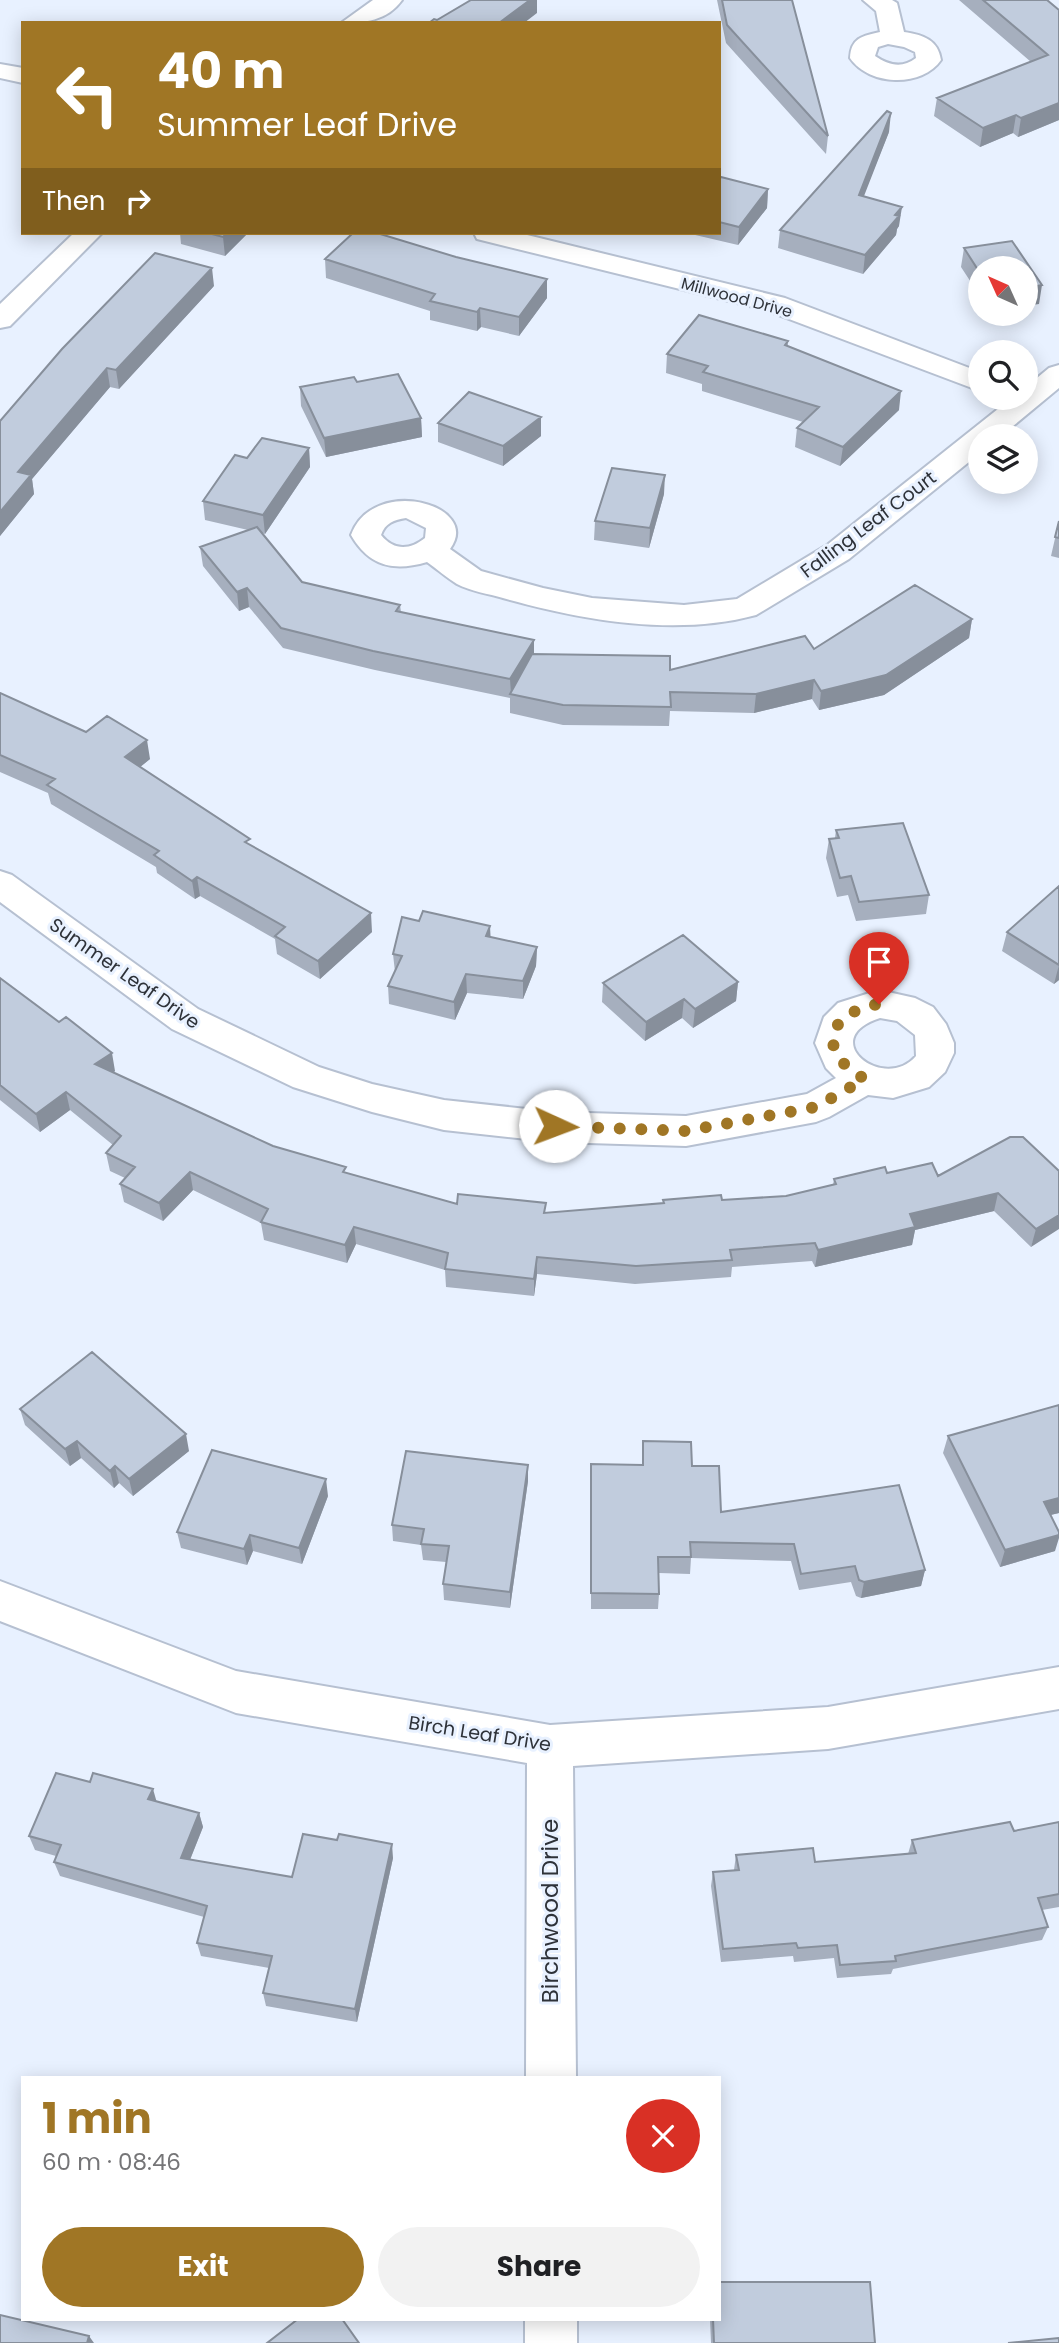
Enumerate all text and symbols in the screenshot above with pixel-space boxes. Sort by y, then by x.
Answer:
text: 40 m [157,37,284,105]
icon: left [42,49,133,140]
text: Summer Leaf Drive [157,102,457,147]
icon: right [119,182,157,220]
text: Then [42,183,105,219]
north arrow [968,256,1038,326]
map controls [968,256,1038,494]
street label: Millwood Drive [679,272,795,323]
button: search [968,340,1038,410]
button: layers [968,424,1038,494]
street label: Falling Leaf Court [795,464,942,584]
street label: Summer Leaf Drive [44,911,205,1036]
pin [849,932,909,1004]
icon: arrive [860,943,898,981]
position arrow [518,1089,592,1163]
street label: Birch Leaf Drive [407,1709,553,1758]
street label: Birchwood Drive [534,1819,566,2003]
text: 1 min [42,2089,152,2148]
button: close [626,2099,700,2173]
text: 60 m · 08:46 [42,2146,181,2178]
button: Exit [42,2227,364,2307]
button: Share [378,2227,700,2307]

